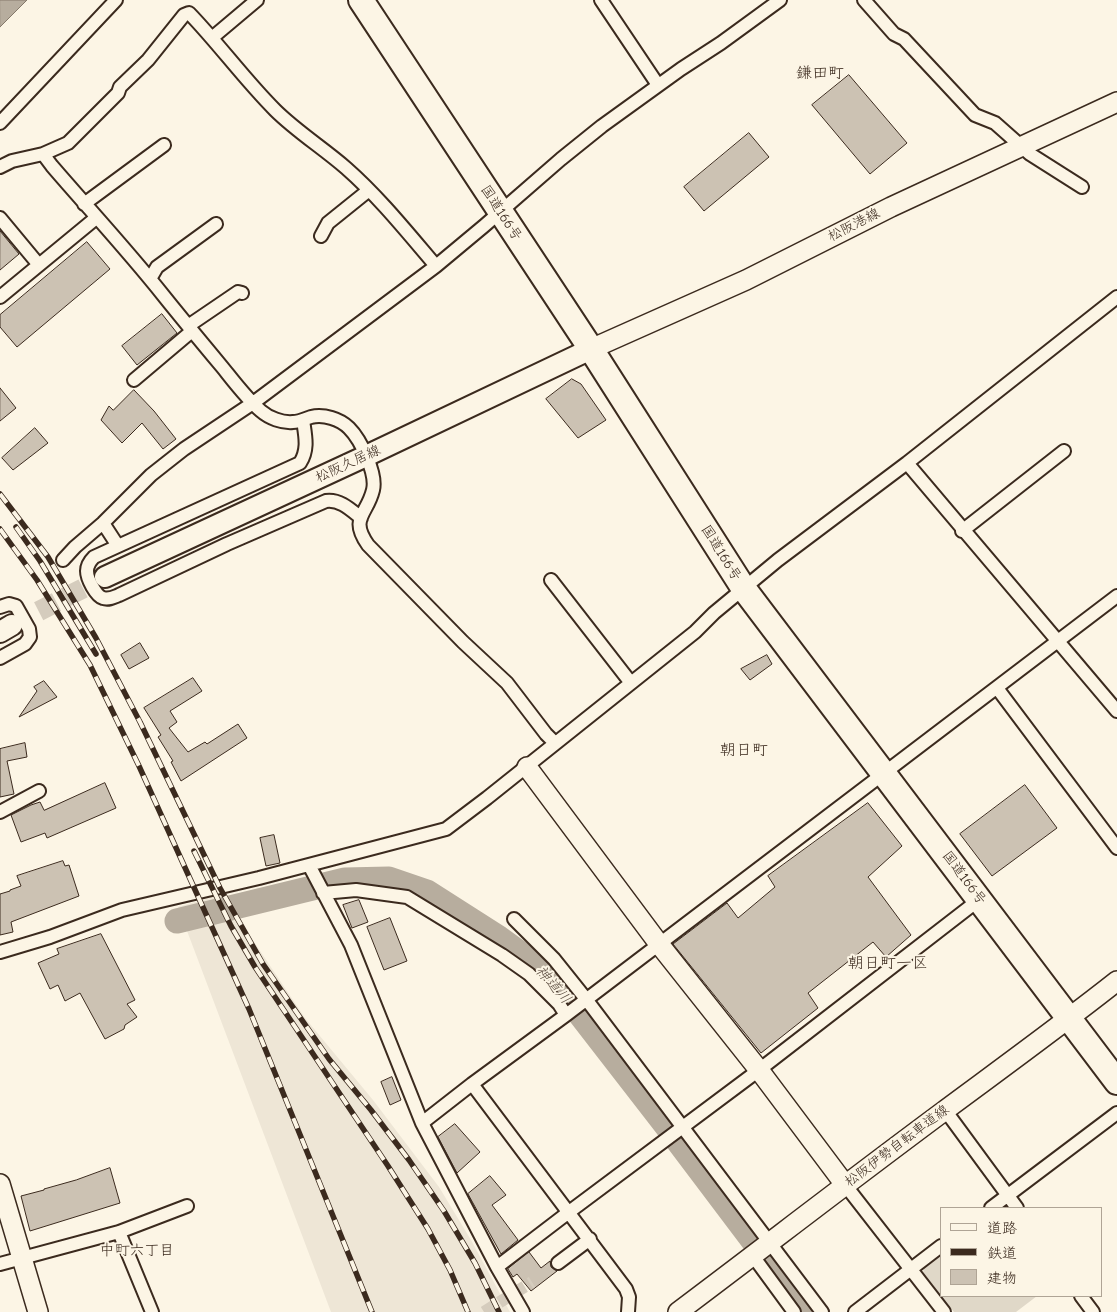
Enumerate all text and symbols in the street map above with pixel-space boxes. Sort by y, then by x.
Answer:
district label: 鎌田町 [796,63,844,83]
street label: 国道166号 [477,182,525,244]
street label: 松阪港線 [825,205,883,245]
street label: 松阪久居線 [313,442,383,486]
street label: 国道166号 [697,522,745,584]
district label: 朝日町 [720,740,768,760]
street label: 国道166号 [938,848,990,908]
district label: 朝日町一区 [848,953,928,973]
water label: 神道川 [531,962,575,1008]
street label: 松阪伊勢自転車道線 [842,1101,952,1191]
legend [940,1207,1102,1297]
text: 道路 [987,1219,1017,1237]
district label: 中町六丁目 [100,1242,174,1260]
text: 鉄道 [987,1244,1017,1262]
text: 建物 [987,1269,1017,1287]

